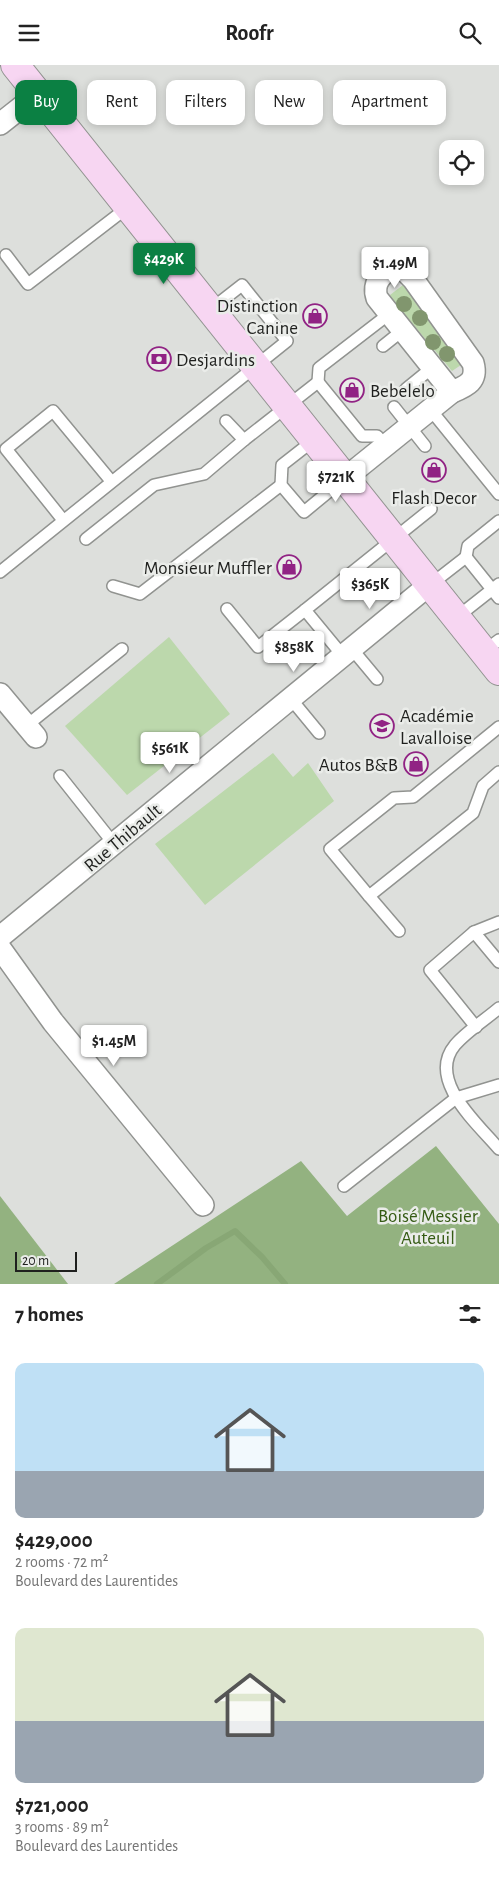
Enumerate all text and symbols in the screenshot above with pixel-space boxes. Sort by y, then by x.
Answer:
icon: menu [15,19,43,47]
icon: search [456,19,484,47]
text: Roofr [225,22,274,44]
chip: Buy [15,80,77,125]
chip: Rent [87,80,156,125]
chip: Filters [166,80,245,125]
chip: New [255,80,323,125]
chip: Apartment [333,80,446,125]
map controls [439,140,484,185]
button: locate [439,140,484,185]
pin: $429K [129,243,199,285]
pin: $1.49M [354,247,436,289]
text: $429K [144,251,184,267]
text: $1.49M [372,255,418,271]
place label: Distinction Canine [217,297,298,338]
shop icon: Distinction Canine [302,303,328,329]
bank icon: Desjardins [146,346,172,372]
place label: Desjardins [176,351,255,370]
shop icon: Bebelelo [339,377,365,403]
place label: Bebelelo [370,382,435,401]
shop icon: Flash Decor [421,457,447,483]
pin: $721K [301,461,371,503]
text: $721K [318,469,354,485]
place label: Flash Decor [391,489,477,508]
shop icon: Monsieur Muffler [276,554,302,580]
place label: Monsieur Muffler [144,559,272,578]
pin: $365K [335,567,405,610]
text: $365K [351,576,389,592]
pin: $858K [259,631,329,673]
text: $858K [274,639,314,655]
place label: Académie Lavalloise [400,707,474,748]
school or university icon: Académie Lavalloise [369,713,395,739]
pin: $561K [135,731,205,774]
text: $561K [152,740,188,756]
shop icon: Autos B&B [403,751,429,777]
place label: Autos B&B [319,756,398,775]
street label: Rue Thibault [81,801,165,876]
pin: $1.45M [73,1025,155,1067]
text: $1.45M [92,1033,136,1049]
park label: Boisé Messier Auteuil [378,1207,478,1248]
scale bar [15,1249,78,1272]
text: 20 m [22,1254,49,1268]
icon: filters [456,1300,484,1328]
text: 7 homes [15,1304,84,1325]
icon: home [205,1395,295,1485]
text: $429,000 [15,1530,93,1551]
text: 2 rooms · 72 m² [15,1554,108,1570]
text: Boulevard des Laurentides [15,1573,178,1589]
icon: home [205,1660,295,1750]
text: $721,000 [15,1795,89,1816]
text: 3 rooms · 89 m² [15,1819,109,1835]
text: Boulevard des Laurentides [15,1838,178,1854]

